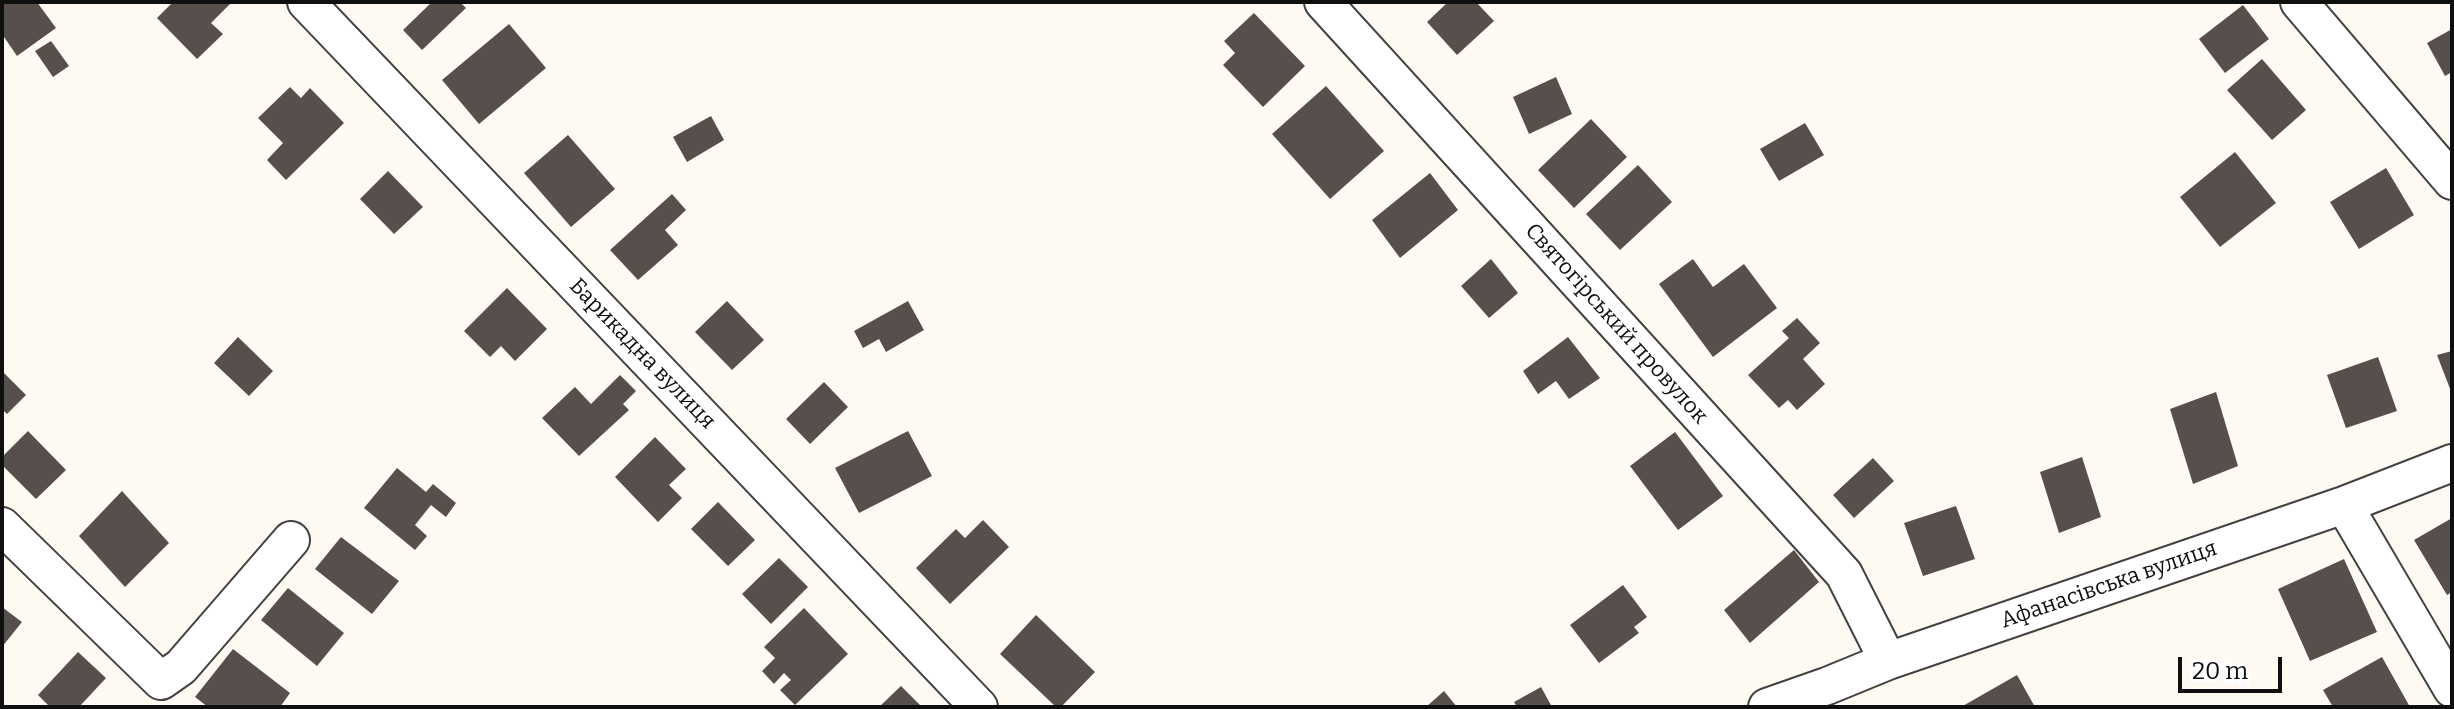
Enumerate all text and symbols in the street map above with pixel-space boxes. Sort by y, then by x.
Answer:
street label: Святогірський провулок [1519,218,1713,430]
street label: Барикадна вулиця [563,273,721,435]
street label: Афанасівська вулиця [1997,536,2221,634]
scale bar [2182,641,2286,691]
text: 20 m [2192,657,2248,685]

